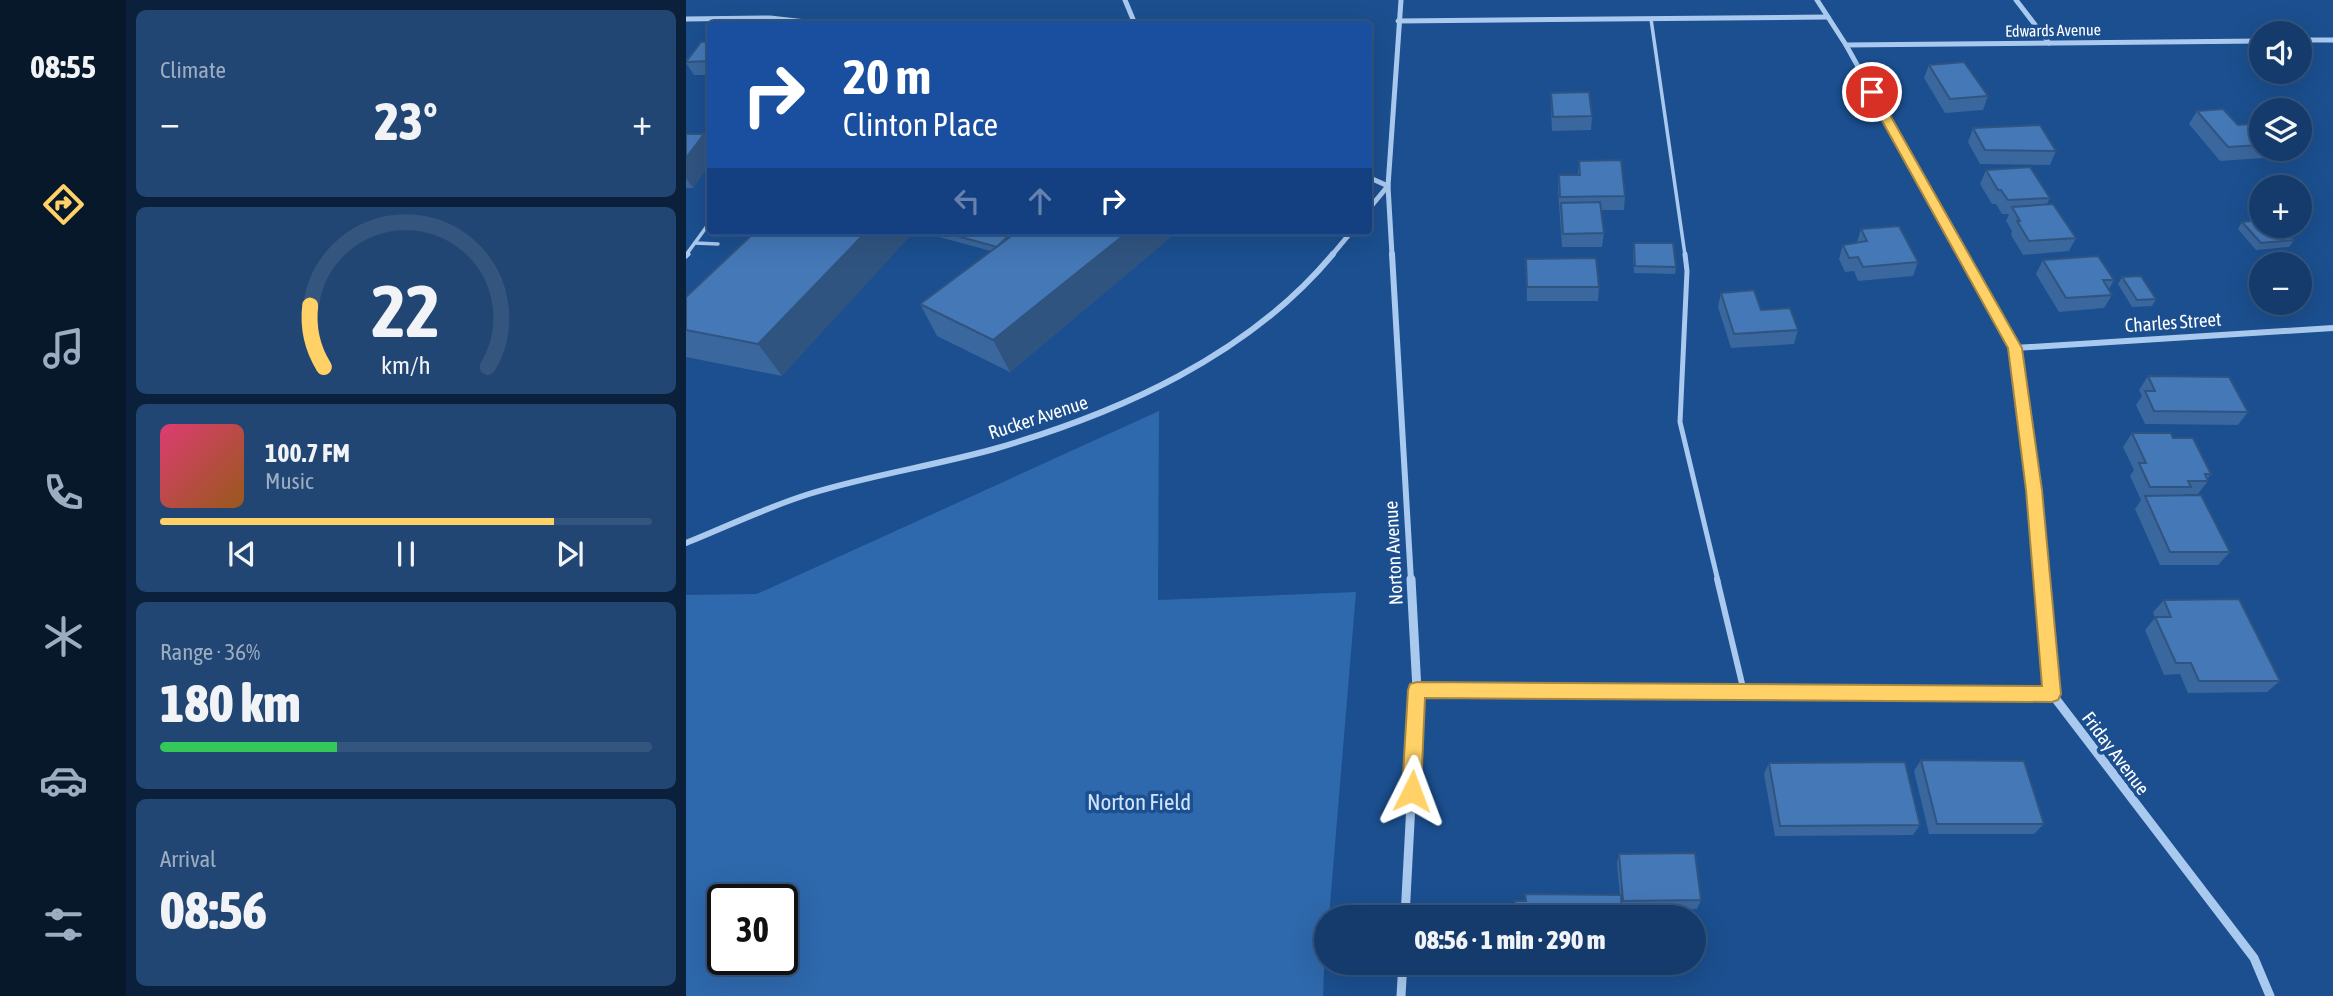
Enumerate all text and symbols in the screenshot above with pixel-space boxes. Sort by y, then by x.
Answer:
street label: Edwards Avenue [2005,20,2101,40]
map controls [2249,21,2312,315]
button: sound [2249,21,2312,84]
text: 08:55 [30,48,96,85]
text: 20 m [843,48,931,104]
icon: right [728,49,819,140]
text: Climate [160,57,226,83]
pin [1842,62,1902,122]
icon: arrive [1853,73,1891,111]
text: 23° [374,91,438,151]
button: layers [2249,98,2312,161]
text: − [160,100,180,143]
text: + [632,100,652,143]
text: Clinton Place [843,106,998,143]
button: + [2249,175,2312,238]
icon: directions [39,180,88,229]
icon: left [948,182,986,220]
icon: ahead [1021,182,1059,220]
icon: right [1094,182,1132,220]
button: − [2249,252,2312,315]
text: 22 [372,269,440,352]
street label: Charles Street [2124,308,2222,336]
icon: music [39,324,88,373]
text: km/h [381,351,431,379]
street label: Rucker Avenue [986,391,1090,443]
text: 100.7 FM [265,438,350,468]
icon: phone [39,468,88,517]
text: Music [265,468,313,494]
street label: Norton Avenue [1379,500,1407,606]
icon: previous [223,535,261,573]
icon: pause [387,535,425,573]
icon: next [551,535,589,573]
icon: climate [39,612,88,661]
text: Range · 36% [160,639,260,665]
text: 180 km [160,673,301,733]
street label: Friday Avenue [2078,707,2154,799]
position arrow [1375,754,1449,828]
icon: car [39,756,88,805]
park label: Norton Field [1087,789,1191,815]
text: Arrival [160,846,216,872]
text: 08:56 [160,880,267,940]
speed limit sign: 30 [707,884,798,975]
icon: filters [39,900,88,949]
text: 08:56 · 1 min · 290 m [1415,925,1605,955]

